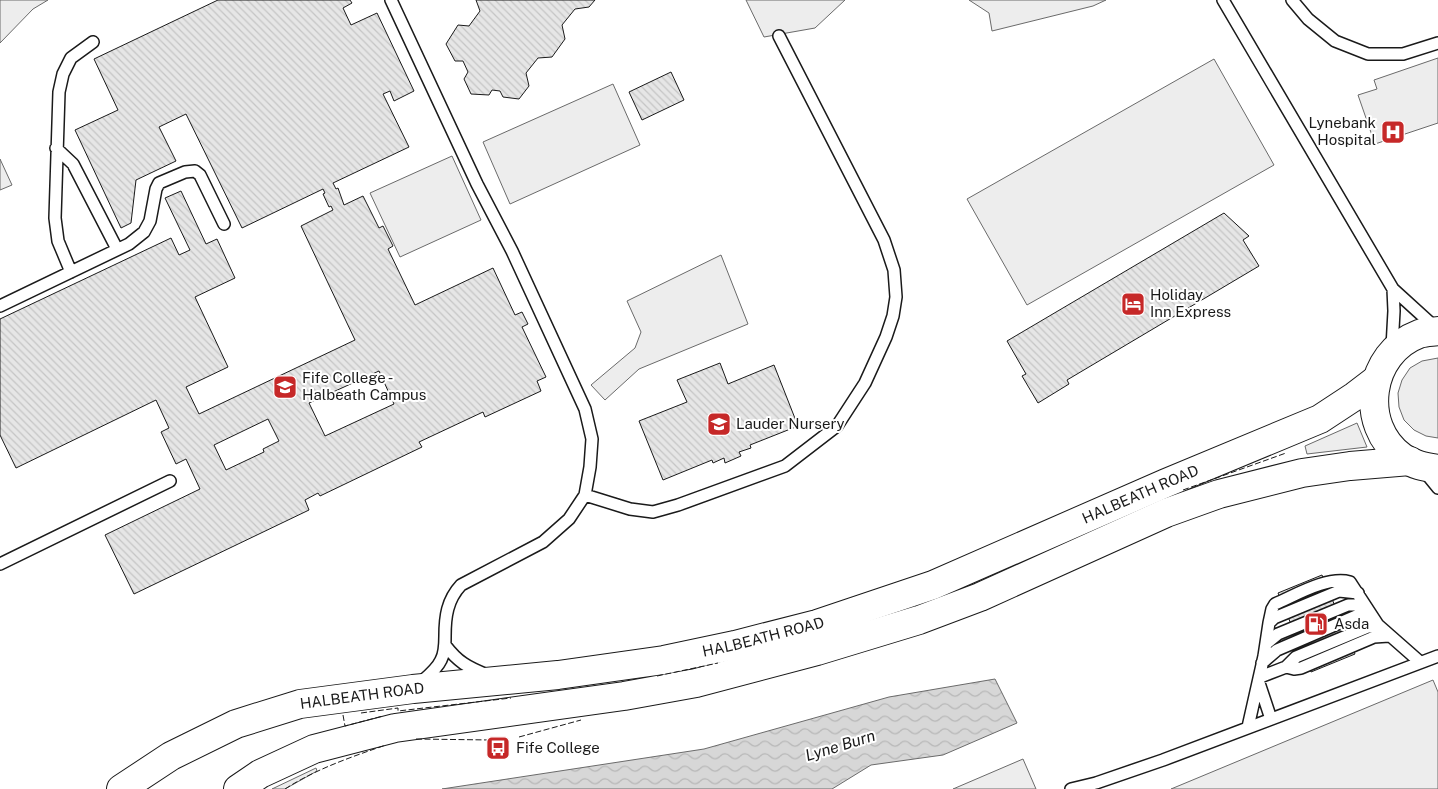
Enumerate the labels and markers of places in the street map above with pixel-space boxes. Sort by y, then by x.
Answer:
place label: Lynebank Hospital [1309,114,1376,148]
hospital icon: Lynebank Hospital [1380,119,1406,145]
place label: Holiday Inn Express [1150,286,1231,320]
hotel icon: Holiday Inn Express [1120,291,1146,317]
place label: Fife College - Halbeath Campus [302,369,426,403]
school or university icon: Fife College - Halbeath Campus [272,374,298,400]
school or university icon: Lauder Nursery [706,411,732,437]
place label: Lauder Nursery [736,415,844,432]
fuel station icon: Asda [1303,611,1329,637]
place label: Asda [1334,615,1369,632]
bus stop icon: Fife College [485,735,511,761]
place label: Fife College [516,739,600,756]

